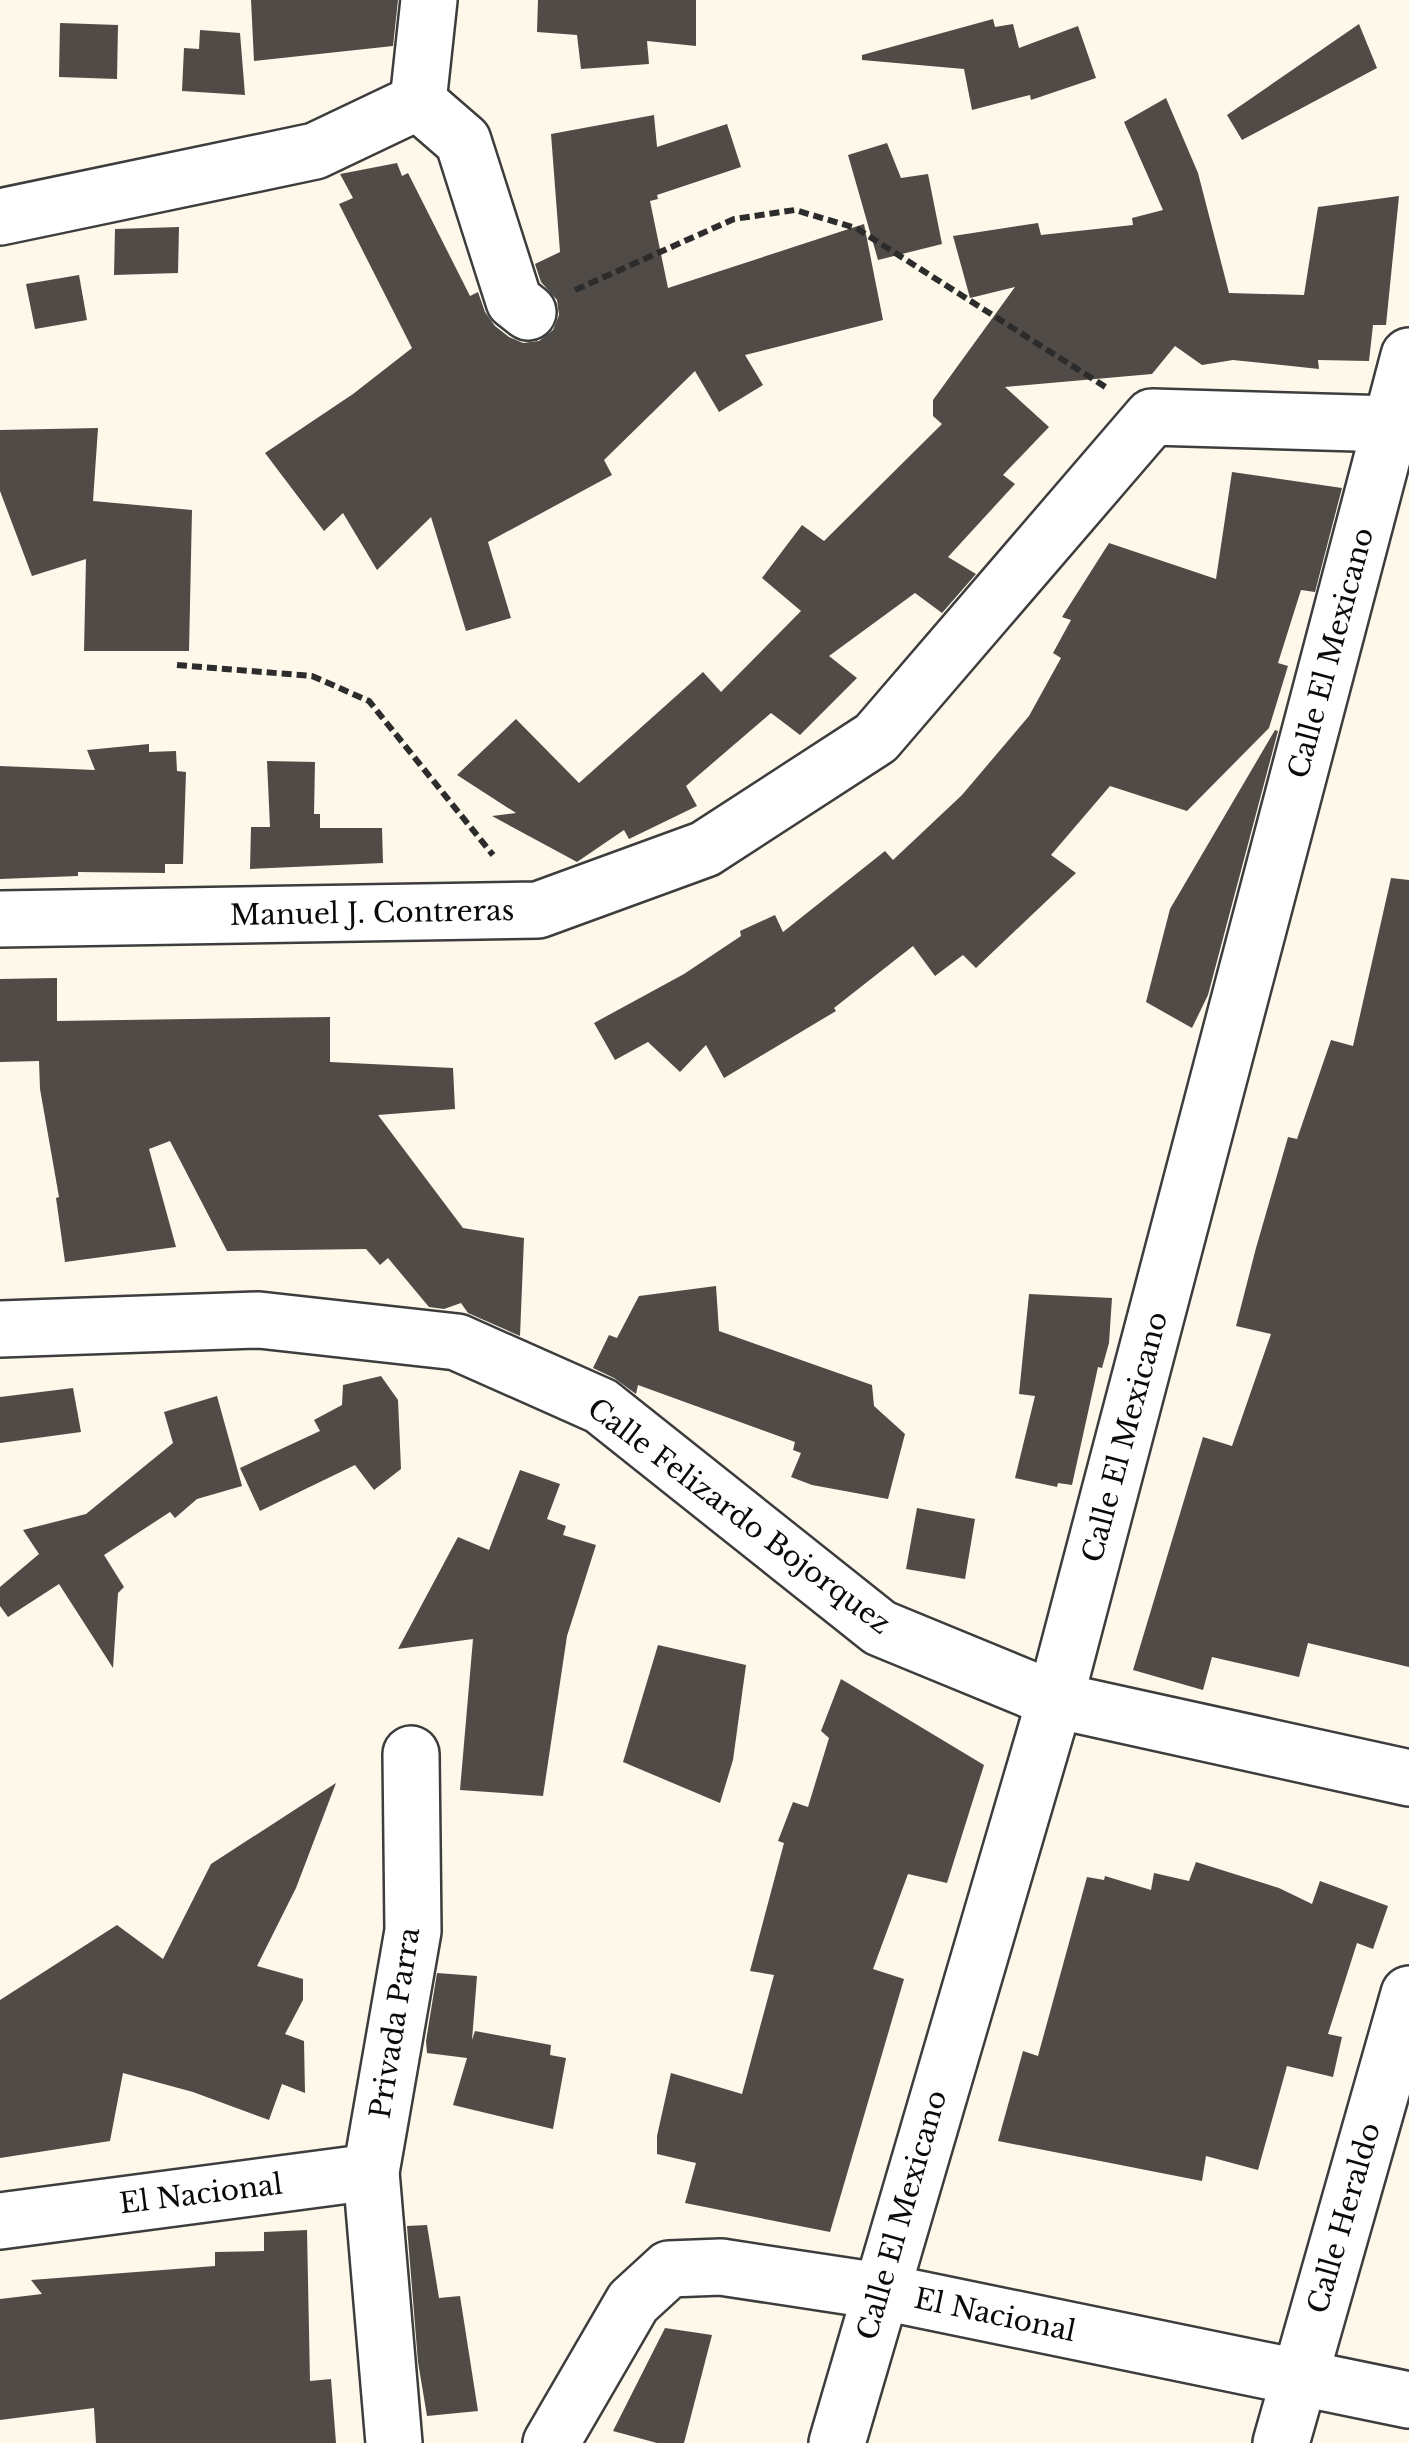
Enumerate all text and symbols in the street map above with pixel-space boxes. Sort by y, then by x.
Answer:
street label: Calle El Mexicano [1281,524,1381,782]
street label: Manuel J. Contreras [229,893,515,933]
street label: Calle El Mexicano [1075,1308,1175,1566]
street label: Calle Felizardo Bojorquez [581,1391,897,1641]
street label: Privada Parra [363,1924,427,2121]
street label: Calle El Mexicano [850,2086,954,2344]
street label: Calle Heraldo [1300,2119,1388,2317]
street label: El Nacional [117,2167,285,2221]
street label: El Nacional [911,2281,1079,2349]

